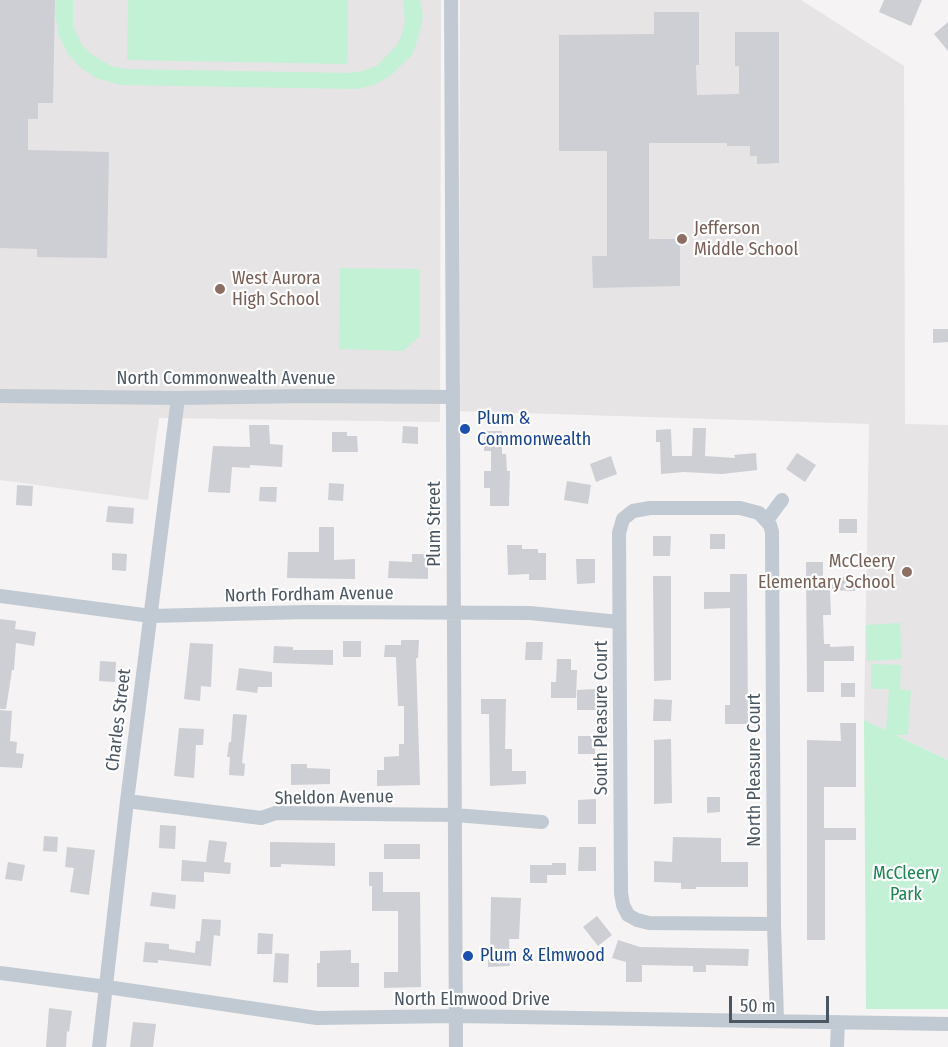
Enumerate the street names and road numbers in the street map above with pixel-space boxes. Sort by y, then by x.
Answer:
street label: North Commonwealth Avenue [117,368,335,390]
street label: Plum Street [424,481,446,567]
street label: North Fordham Avenue [224,583,394,607]
street label: South Pleasure Court [591,641,613,795]
street label: Charles Street [102,667,136,773]
street label: North Pleasure Court [744,693,766,847]
street label: Sheldon Avenue [274,786,394,810]
street label: North Elmwood Drive [394,989,550,1011]

